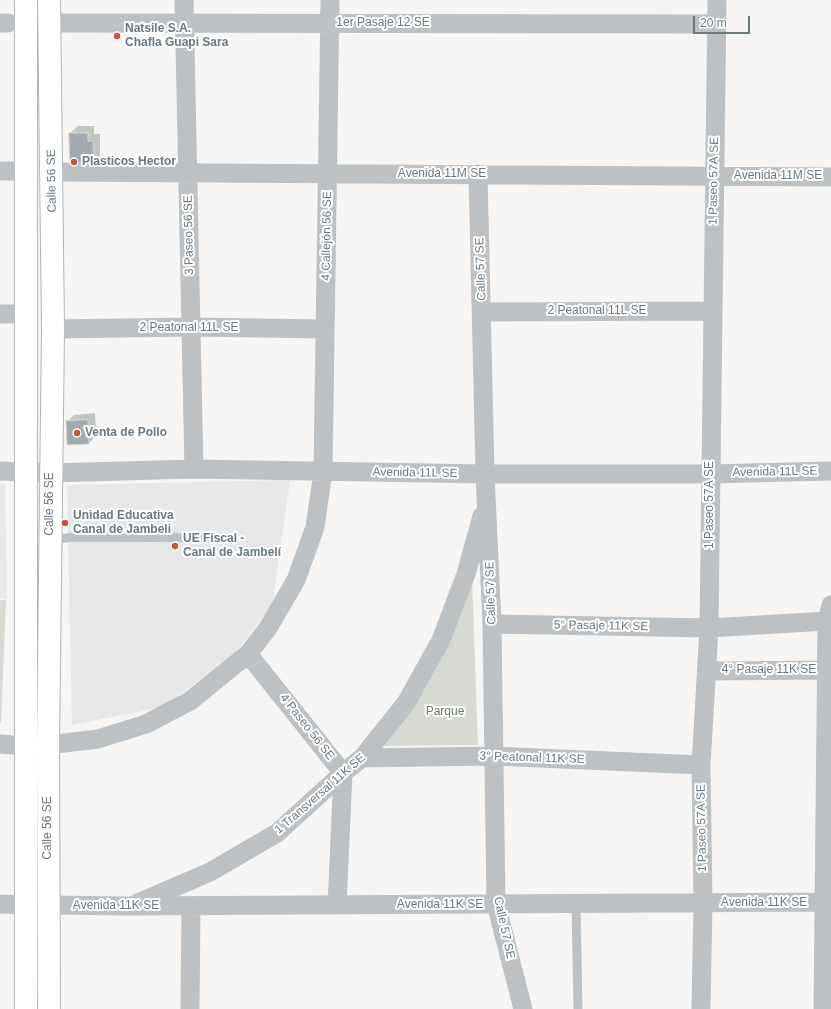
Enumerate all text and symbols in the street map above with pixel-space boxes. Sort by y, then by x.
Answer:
scale bar [695,8,752,34]
street label: 1er Pasaje 12 SE [336,16,430,30]
text: 20 m [700,16,727,30]
place label: Natsile S.A. Chafla Guapi Sara [125,22,228,50]
marker: Natsile S.A. Chafla Guapi Sara [112,31,122,41]
street label: 1 Paseo 57A SE [706,137,722,225]
street label: Calle 56 SE [44,149,60,213]
place label: Plasticos Hector [82,155,176,169]
marker: Plasticos Hector [69,157,79,167]
street label: Avenida 11M SE [398,167,486,181]
street label: Avenida 11M SE [734,169,822,183]
street label: 4 Callejón 56 SE [319,191,335,281]
street label: 3 Paseo 56 SE [181,195,197,275]
street label: Calle 57 SE [473,237,489,301]
street label: 2 Peatonal 11L SE [547,304,647,318]
street label: 2 Peatonal 11L SE [139,321,239,335]
place label: Venta de Pollo [85,426,167,440]
marker: Venta de Pollo [72,428,82,438]
street label: 1 Paseo 57A SE [703,461,717,549]
street label: Avenida 11L SE [732,464,818,480]
street label: Avenida 11L SE [372,465,458,481]
street label: Calle 56 SE [43,472,57,536]
place label: Unidad Educativa Canal de Jambeli [73,509,174,537]
marker: Unidad Educativa Canal de Jambeli [60,518,70,528]
place label: UE Fiscal - Canal de Jambelí [183,532,281,560]
marker: UE Fiscal - Canal de Jambelí [170,541,180,551]
street label: Calle 57 SE [483,561,499,625]
street label: 5° Pasaje 11K SE [554,618,648,634]
street label: 4° Pasaje 11K SE [722,663,816,677]
street label: 4 Paseo 56 SE [277,691,337,763]
park label: Parque [426,705,464,719]
street label: 3° Peatonal 11K SE [479,749,585,767]
street label: 1 Transversal 11K SE [272,751,368,837]
street label: 1 Paseo 57A SE [694,784,710,872]
street label: Calle 56 SE [41,796,55,860]
street label: Calle 57 SE [490,896,518,960]
street label: Avenida 11K SE [721,896,807,910]
street label: Avenida 11K SE [397,898,483,912]
street label: Avenida 11K SE [73,899,159,913]

